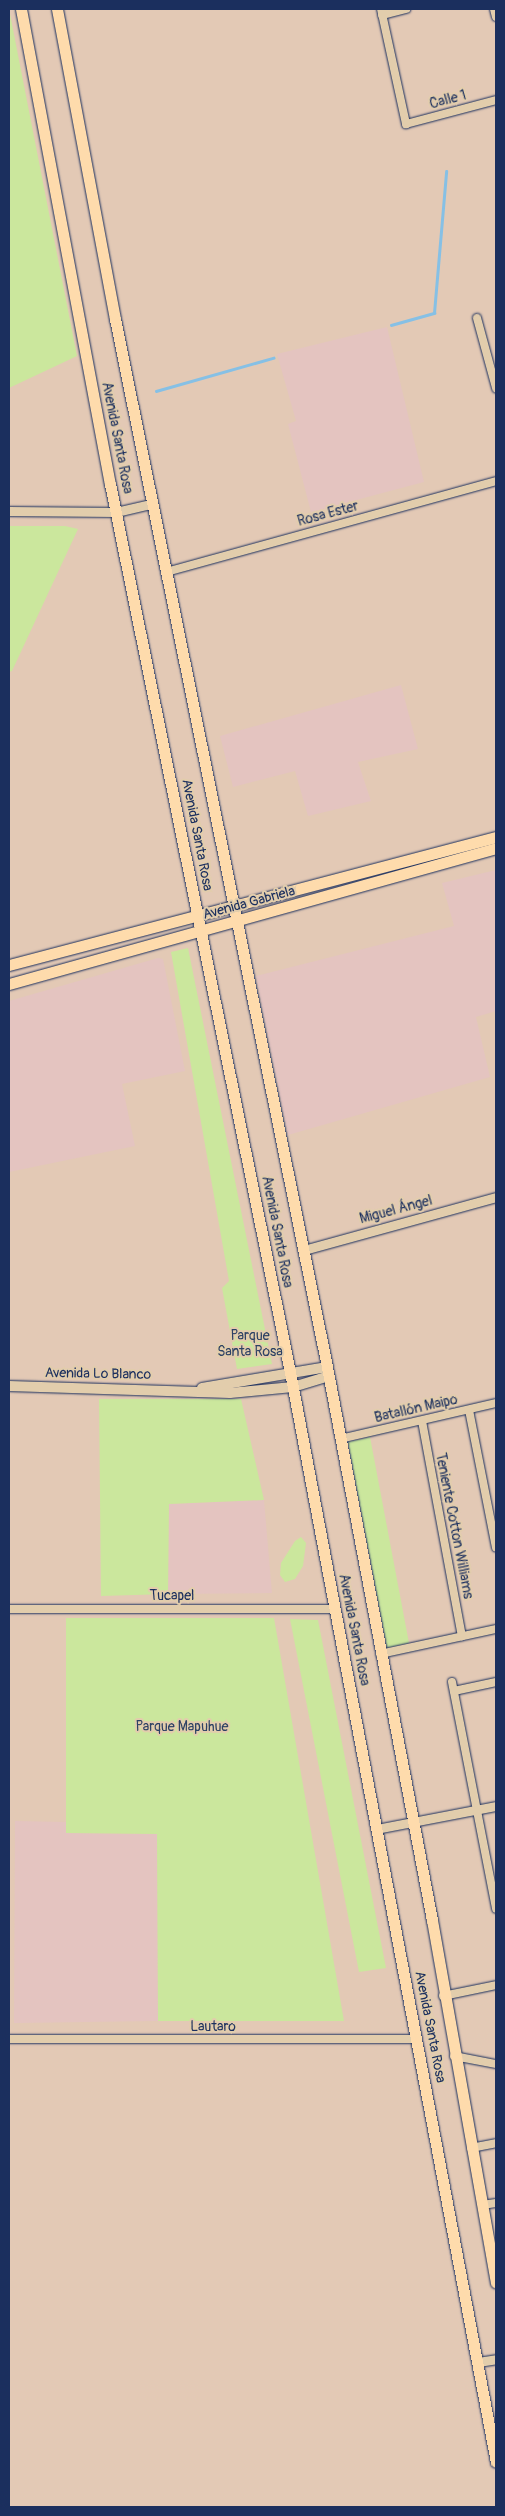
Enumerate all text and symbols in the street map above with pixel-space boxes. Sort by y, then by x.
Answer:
street label: Calle 1 [428,87,468,113]
street label: Avenida Santa Rosa [98,381,136,495]
street label: Rosa Ester [296,498,360,530]
street label: Avenida Santa Rosa [178,778,216,892]
street label: Avenida Gabriela [201,883,297,923]
street label: Avenida Santa Rosa [258,1175,296,1289]
street label: Miguel Ángel [358,1192,434,1228]
park label: Parque Santa Rosa [217,1328,283,1360]
street label: Avenida Lo Blanco [45,1365,151,1383]
street label: Batallón Maipo [373,1391,459,1427]
street label: Teniente Cotton Williams [432,1452,476,1600]
street label: Avenida Santa Rosa [335,1573,373,1687]
street label: Tucapel [150,1588,194,1604]
park label: Parque Mapuhue [136,1719,228,1735]
street label: Avenida Santa Rosa [411,1970,449,2084]
street label: Lautaro [190,2019,236,2035]

